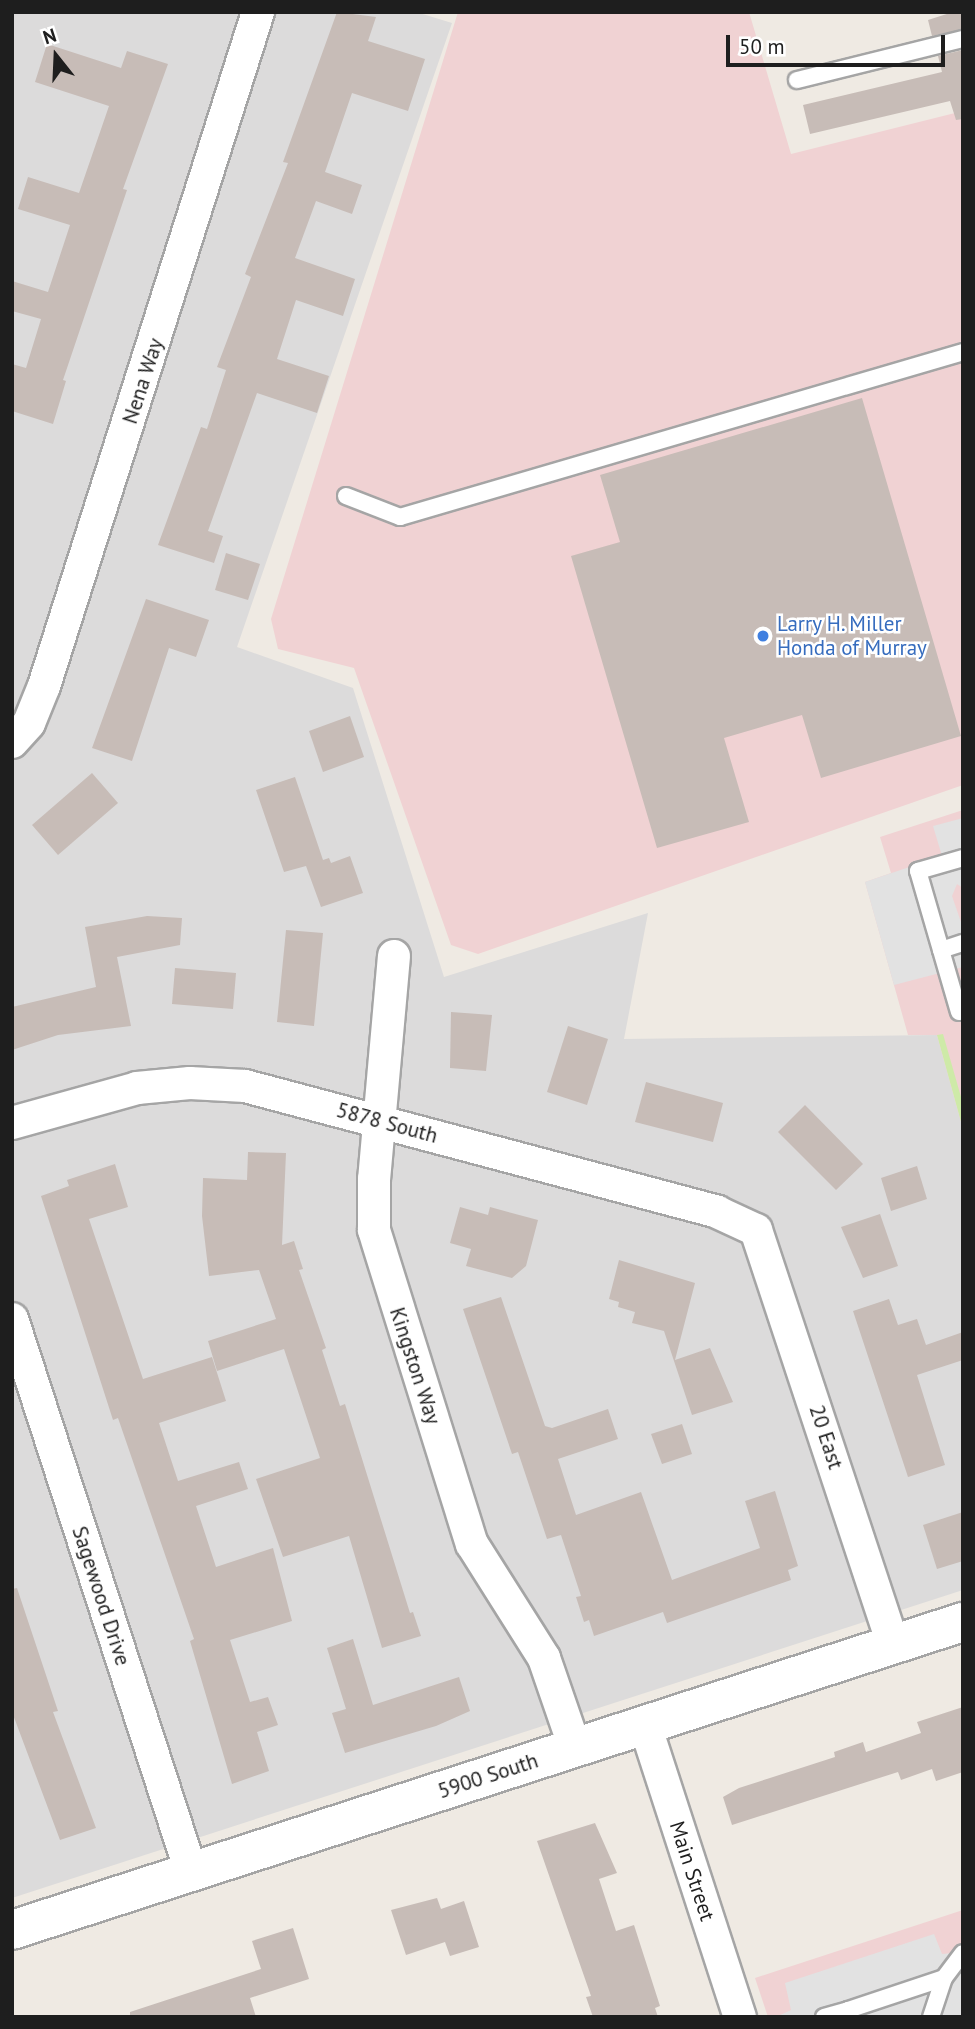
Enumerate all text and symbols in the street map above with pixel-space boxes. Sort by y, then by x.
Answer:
north arrow [21,21,91,91]
scale bar [730,21,949,65]
text: N [40,23,59,49]
text: 50 m [739,33,785,60]
street label: Nena Way [117,335,169,427]
place label: Larry H. Miller Honda of Murray [777,611,927,661]
marker: Larry H. Miller Honda of Murray [755,628,771,644]
street label: 5878 South [334,1097,440,1149]
street label: Kingston Way [384,1304,446,1428]
street label: 20 East [804,1402,848,1472]
street label: Sagewood Drive [67,1523,135,1669]
street label: 5900 South [435,1748,541,1804]
street label: Main Street [664,1818,720,1924]

